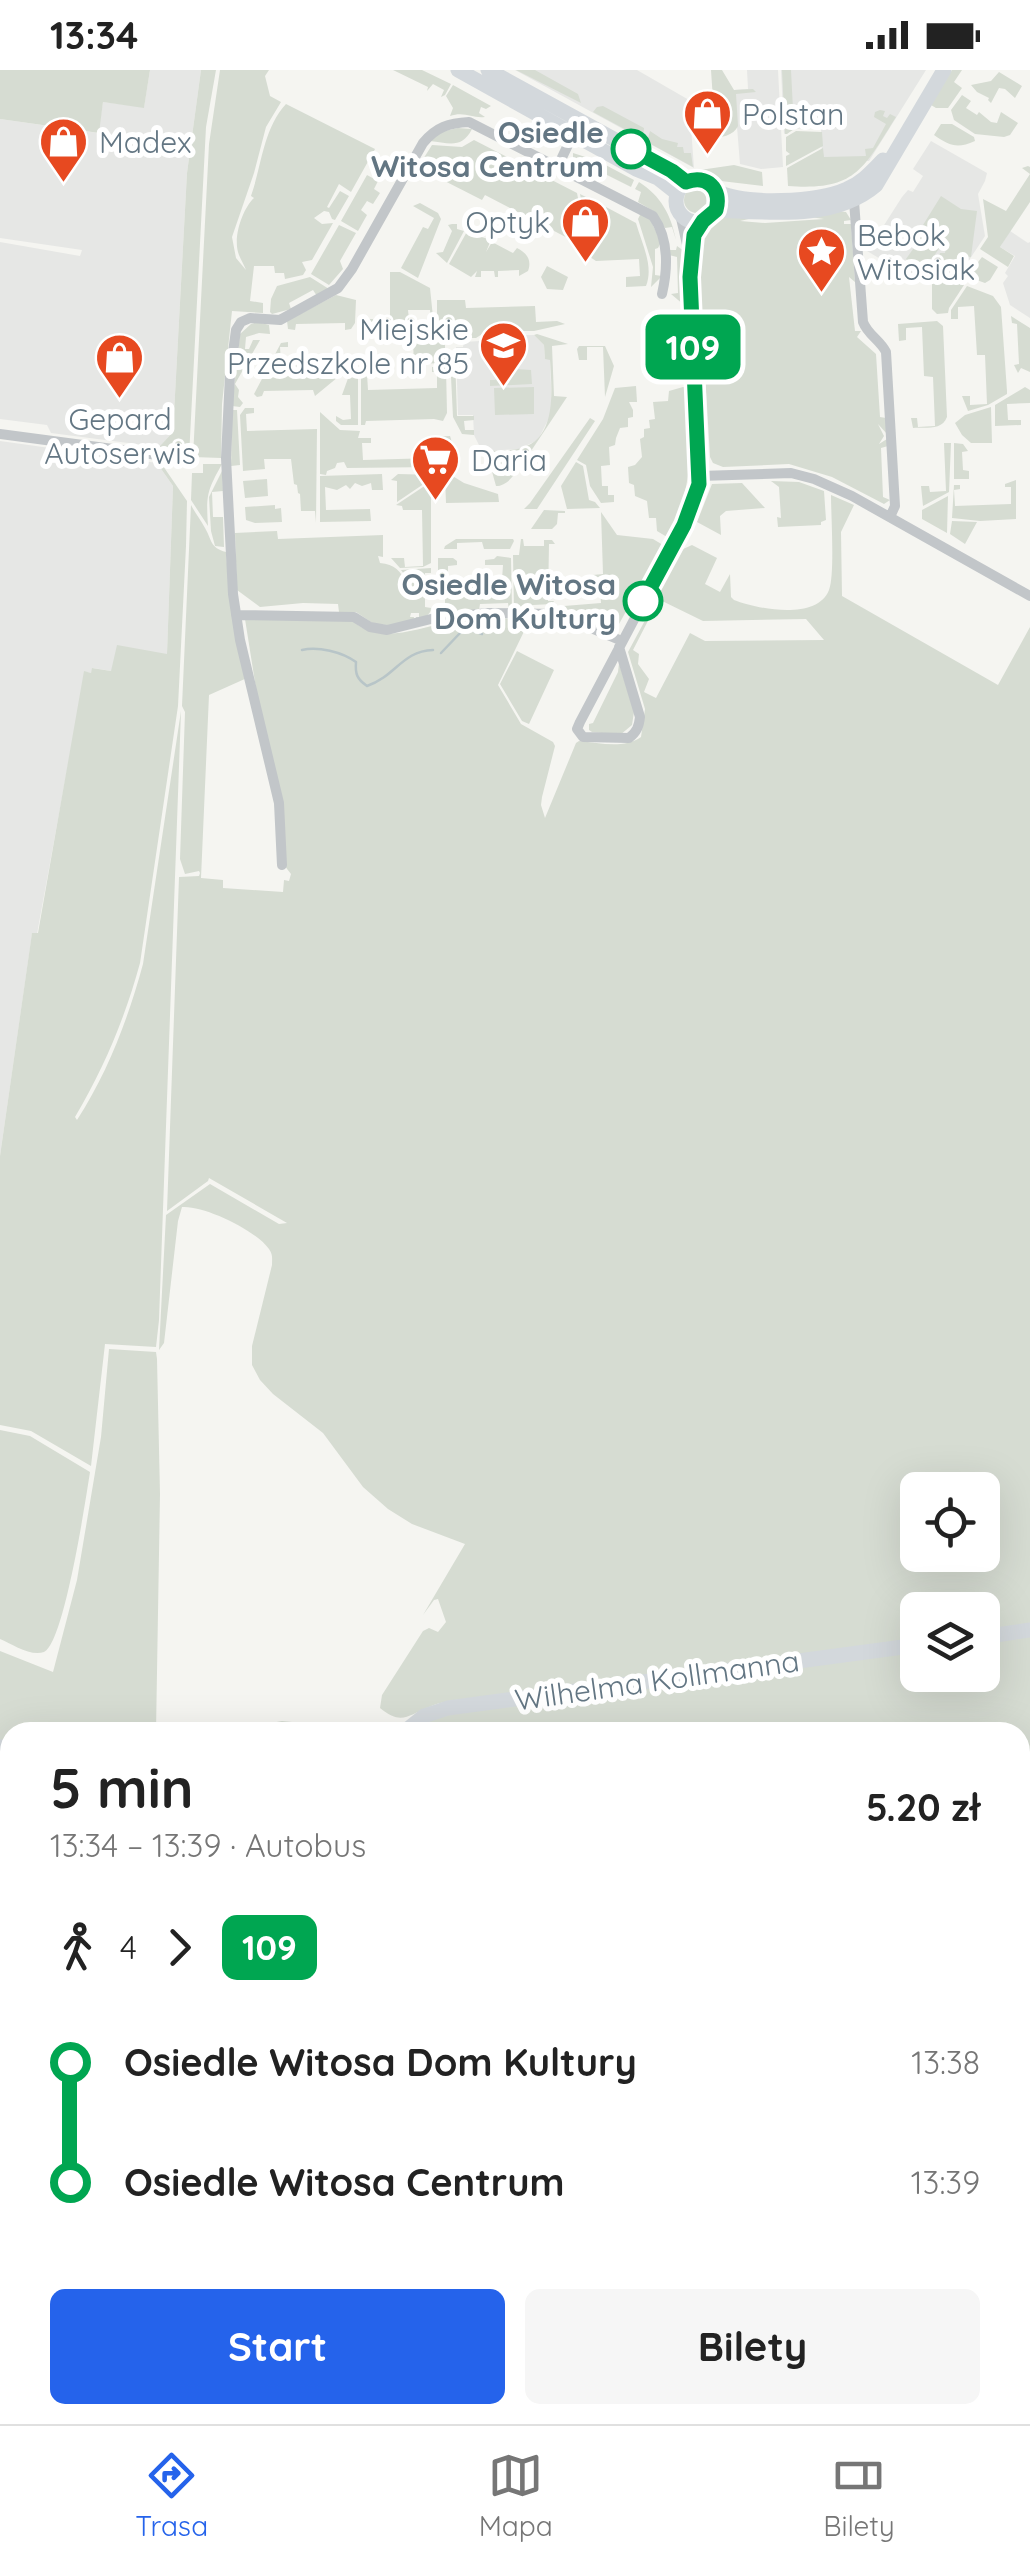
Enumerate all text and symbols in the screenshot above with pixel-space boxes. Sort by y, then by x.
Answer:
text: 13:34 [50,11,138,59]
shop icon: Polstan [681,88,733,156]
place label: Polstan [742,95,844,133]
place label: Osiedle Witosa Centrum [371,113,604,185]
shop icon: Madex [38,116,90,184]
place label: Madex [99,123,191,161]
marker: Osiedle Witosa Centrum [612,130,650,168]
shop icon: Optyk [559,196,611,264]
place label: Optyk [466,203,550,241]
place label: Bebok Witosiak [857,216,975,288]
place icon: Bebok Witosiak [796,226,848,294]
place label: Miejskie Przedszkole nr 85 [227,310,469,382]
line badge: 109 [636,314,750,380]
school or university icon: Miejskie Przedszkole nr 85 [478,320,530,388]
text: 109 [666,325,721,369]
shop icon: Gepard Autoserwis [94,332,146,400]
place label: Gepard Autoserwis [44,400,196,472]
supermarket icon: Daria [410,434,462,502]
place label: Daria [471,441,547,479]
place label: Osiedle Witosa Dom Kultury [402,565,616,637]
marker: Osiedle Witosa Dom Kultury [624,582,662,620]
map controls [900,1472,1000,1692]
button: locate [900,1472,1000,1572]
button: layers [900,1592,1000,1692]
street label: Wilhelma Kollmanna [512,1641,802,1719]
text: 5 min [50,1753,194,1822]
text: 5.20 zł [866,1783,980,1831]
text: 13:34 – 13:39 · Autobus [50,1825,366,1865]
icon: walk [50,1920,105,1975]
icon: forward [152,1920,207,1975]
text: 109 [242,1925,297,1969]
text: 4 [120,1927,137,1967]
text: Osiedle Witosa Dom Kultury [124,2038,637,2086]
text: 13:38 [911,2042,980,2082]
text: Osiedle Witosa Centrum [124,2158,565,2206]
text: 13:39 [911,2162,980,2202]
button: Start [50,2289,505,2404]
button: Bilety [525,2289,980,2404]
tab: Trasa [135,2448,208,2543]
tab: Mapa [479,2448,553,2543]
tab: Bilety [823,2448,895,2543]

